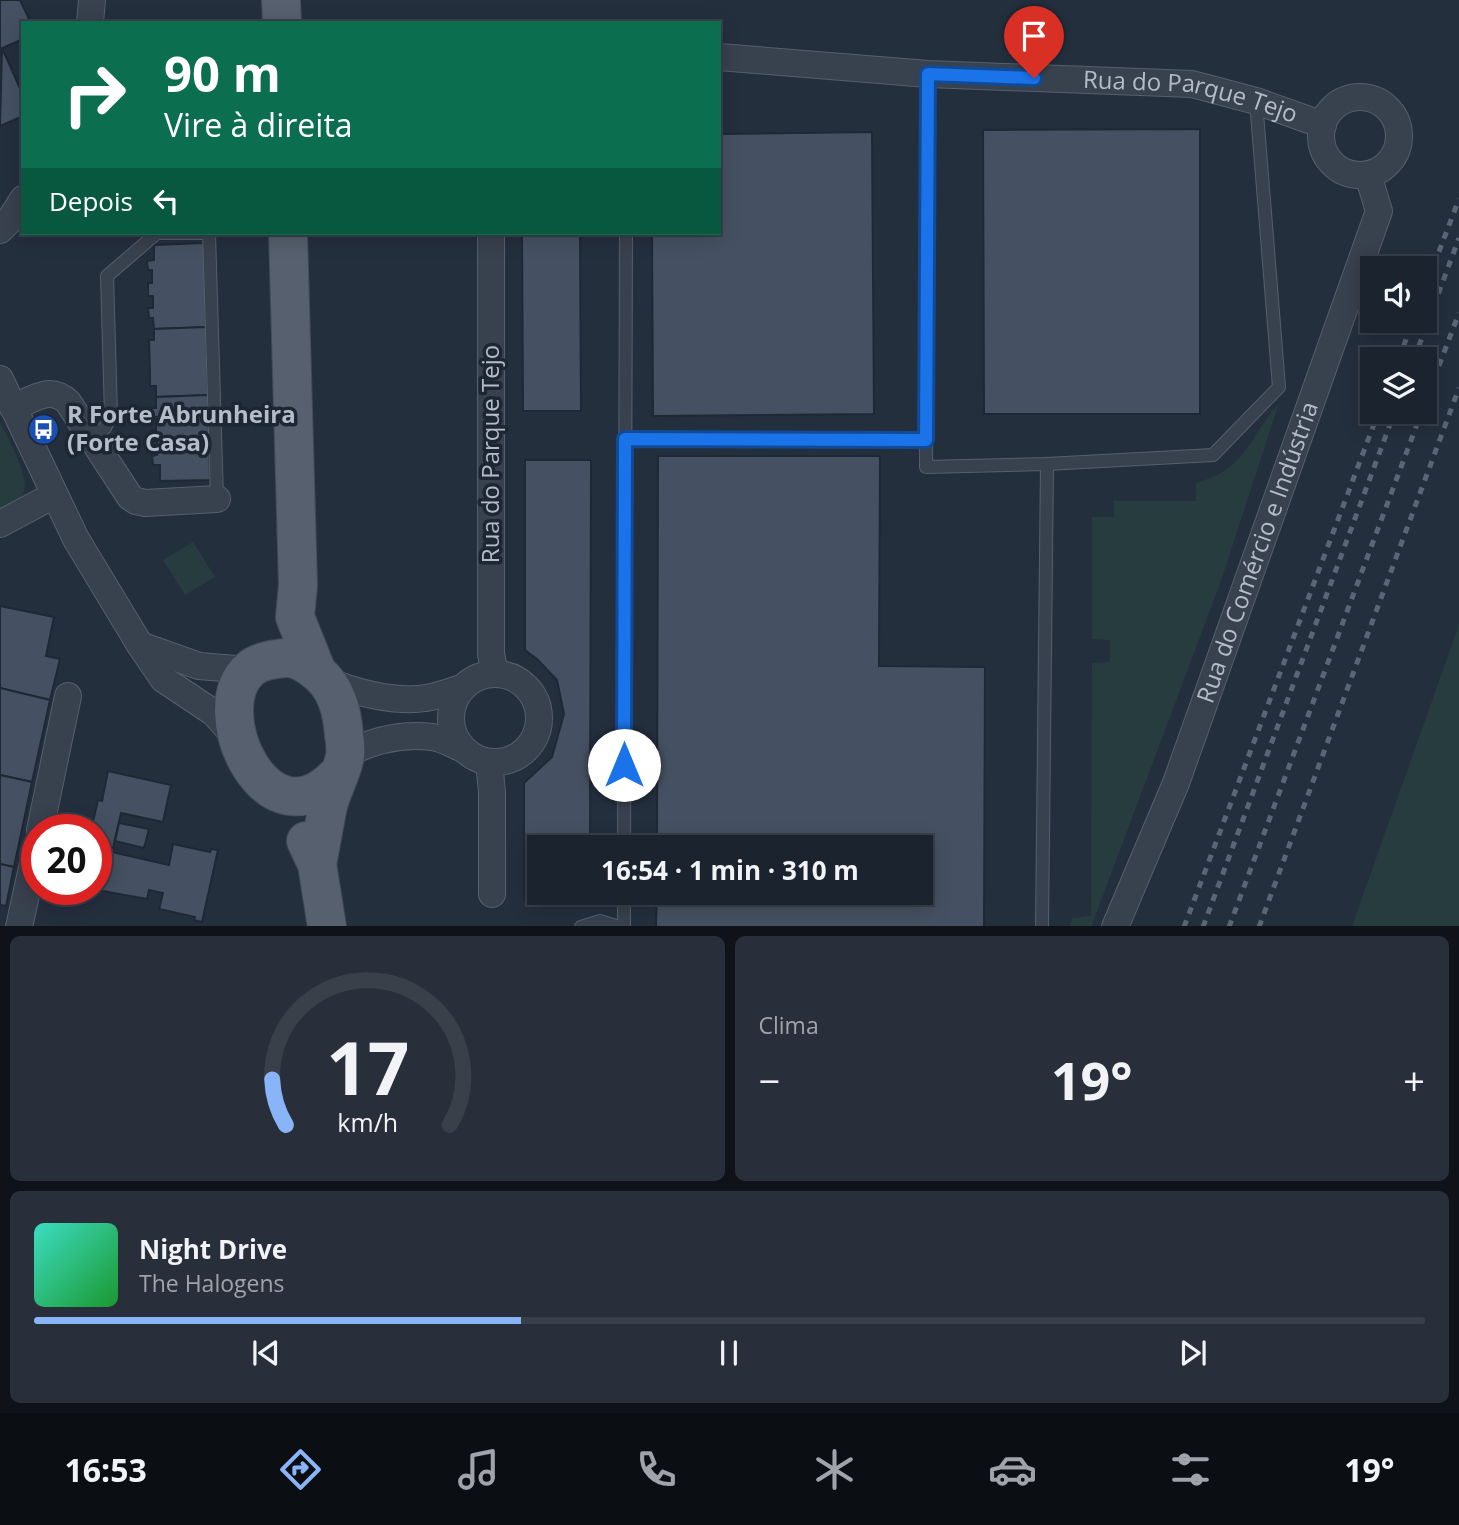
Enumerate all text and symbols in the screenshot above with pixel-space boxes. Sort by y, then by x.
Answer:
pin [1004,6,1064,78]
icon: arrive [1015,17,1053,55]
text: 90 m [164,40,281,106]
icon: right [49,49,140,140]
street label: Rua do Parque Tejo [1082,62,1303,130]
text: Vire à direita [164,103,353,146]
icon: left [147,182,185,220]
text: Depois [49,183,133,219]
map controls [1360,256,1437,424]
button: sound [1360,256,1437,333]
street label: Rua do Parque Tejo [473,345,506,563]
button: layers [1360,347,1437,424]
place label: R Forte Abrunheira (Forte Casa) [67,397,296,458]
street label: Rua do Comércio e Indústria [1188,397,1325,707]
bus stop icon: R Forte Abrunheira (Forte Casa) [27,412,61,446]
position arrow [587,728,661,802]
speed limit sign: 20 [21,814,112,905]
text: 16:54 · 1 min · 310 m [601,852,859,888]
text: Clima [759,1009,819,1041]
text: 17 [326,1017,409,1116]
text: 19° [1051,1044,1133,1115]
text: − [759,1054,780,1106]
text: + [1403,1054,1425,1106]
text: km/h [337,1104,398,1138]
text: Night Drive [139,1231,287,1267]
text: The Halogens [139,1267,285,1299]
icon: previous [247,1334,285,1372]
icon: pause [710,1334,748,1372]
icon: next [1174,1334,1212,1372]
icon: directions [276,1445,325,1494]
icon: music [454,1445,503,1494]
icon: phone [632,1445,681,1494]
icon: climate [810,1445,859,1494]
icon: car [988,1445,1037,1494]
icon: filters [1166,1445,1215,1494]
text: 16:53 [65,1448,147,1491]
text: 19° [1344,1448,1394,1491]

